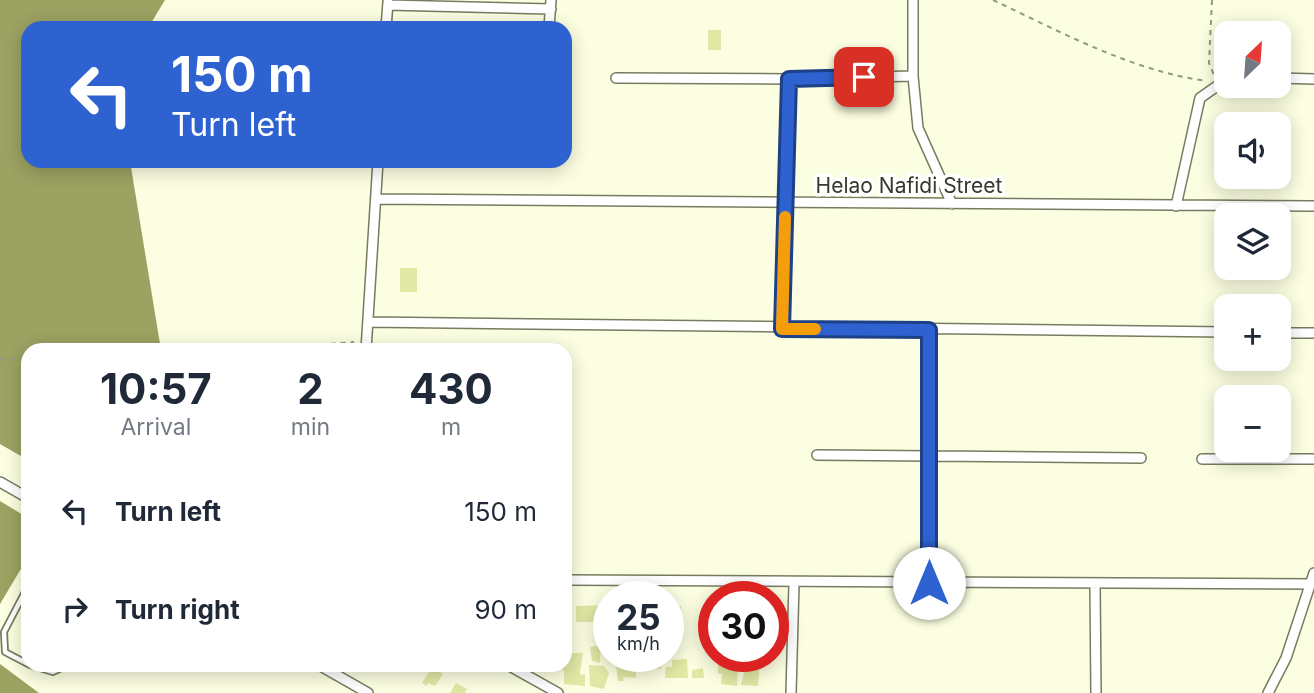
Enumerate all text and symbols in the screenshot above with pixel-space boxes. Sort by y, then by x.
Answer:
north arrow [1214,21,1292,98]
map controls [1214,21,1291,462]
text: 150 m [171,45,313,104]
pin [834,47,894,107]
icon: left [56,49,147,140]
icon: arrive [845,58,883,96]
text: Turn left [171,105,296,144]
button: sound [1214,112,1291,189]
street label: Helao Nafidi Street [816,173,1003,198]
button: layers [1214,203,1291,280]
button: + [1214,294,1291,371]
text: 10:57 [100,363,212,414]
text: 2 [297,363,324,414]
text: 430 [409,363,493,414]
button: − [1214,385,1291,462]
text: Arrival [120,413,191,441]
text: min [291,413,330,441]
text: m [441,413,461,441]
icon: left [56,492,94,530]
text: Turn left [115,496,221,527]
text: 150 m [464,496,537,527]
position arrow [892,546,966,620]
speed limit sign: 30 [698,581,789,672]
icon: right [56,590,94,628]
text: Turn right [115,594,240,625]
text: 90 m [474,594,537,625]
text: 25 [616,596,661,638]
text: km/h [617,633,660,654]

